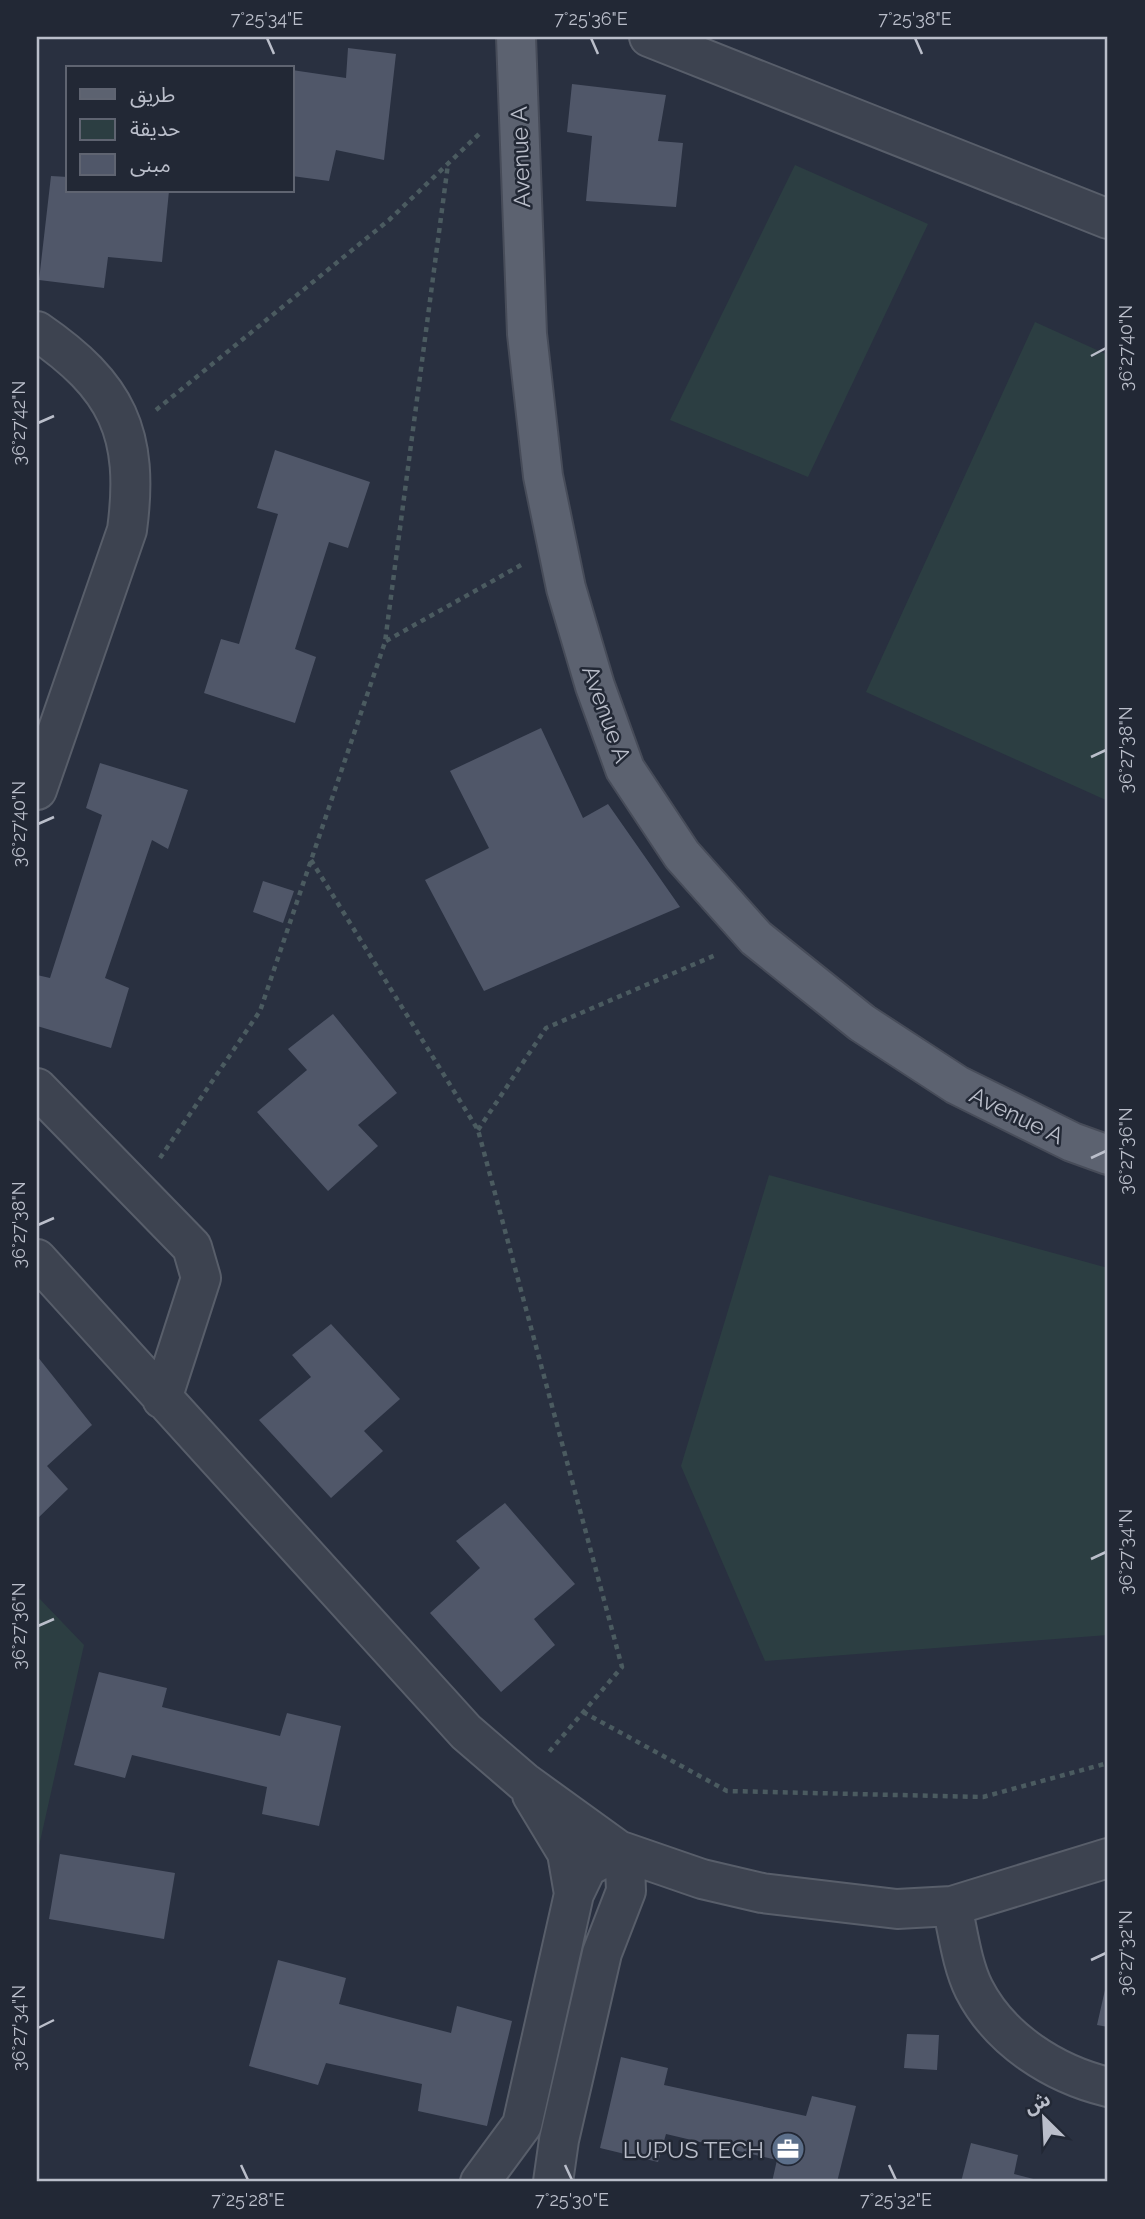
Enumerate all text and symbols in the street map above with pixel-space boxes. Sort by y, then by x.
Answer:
text: 7°25'34"E [231,8,303,29]
text: 7°25'36"E [554,8,628,29]
text: 7°25'38"E [878,8,952,29]
legend [66,66,294,192]
text: طريق [130,82,175,108]
street label: Avenue A [505,105,535,208]
text: حديقة [130,116,180,141]
text: مبنى [130,152,171,177]
text: 36°27'40"N [1115,305,1136,391]
text: 36°27'42"N [8,381,29,465]
street label: Avenue A [577,662,637,767]
text: 36°27'38"N [1115,706,1136,794]
text: 36°27'40"N [8,781,29,867]
street label: Avenue A [966,1081,1069,1150]
text: 36°27'36"N [1115,1107,1136,1195]
text: 36°27'38"N [8,1181,29,1269]
text: 36°27'34"N [1115,1509,1136,1595]
text: 36°27'36"N [8,1582,29,1670]
text: 36°27'32"N [1115,1910,1136,1996]
text: 36°27'34"N [8,1985,29,2071]
north arrow [1009,2082,1078,2152]
text: ش [1021,2087,1053,2118]
office icon: LUPUS TECH [769,2130,807,2168]
place label: LUPUS TECH [623,2136,764,2163]
text: 7°25'28"E [211,2189,285,2210]
text: 7°25'30"E [535,2189,609,2210]
text: 7°25'32"E [860,2189,932,2210]

